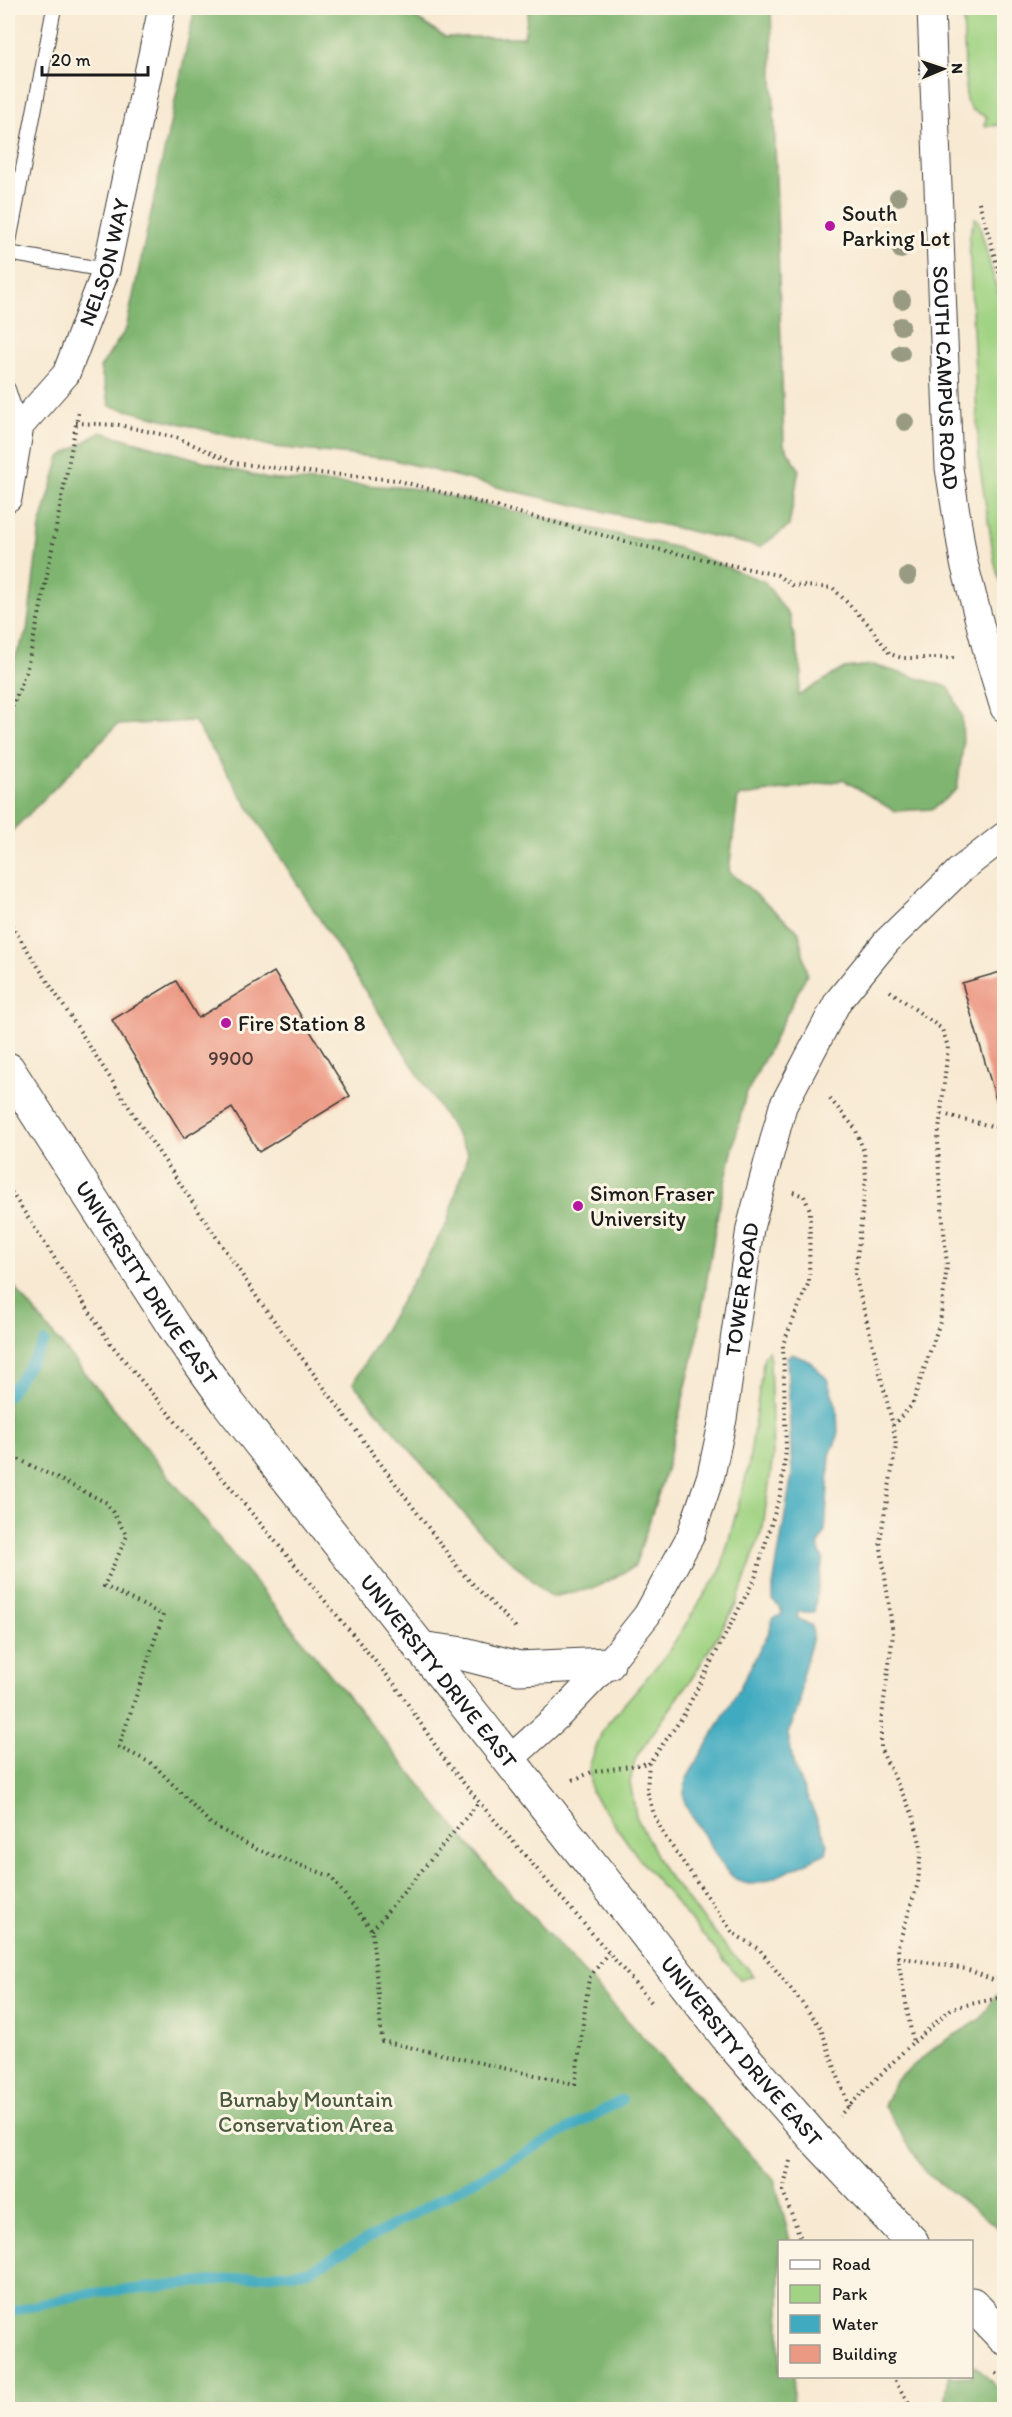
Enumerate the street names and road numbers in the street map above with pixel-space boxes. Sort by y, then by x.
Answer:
street label: NELSON WAY [73,195,135,330]
street label: SOUTH CAMPUS ROAD [927,265,965,492]
street label: UNIVERSITY DRIVE EAST [69,1176,224,1391]
street label: TOWER ROAD [719,1221,765,1358]
street label: UNIVERSITY DRIVE EAST [354,1569,524,1774]
street label: UNIVERSITY DRIVE EAST [655,1951,829,2152]

